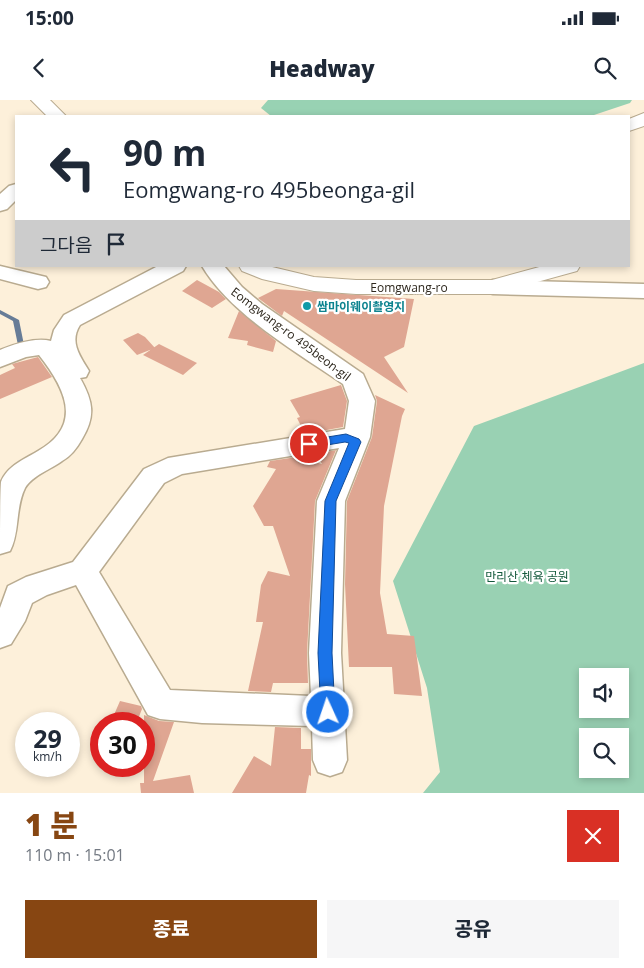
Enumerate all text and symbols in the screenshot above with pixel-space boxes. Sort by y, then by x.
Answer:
text: 15:00 [25,5,74,31]
text: Headway [269,53,375,83]
icon: back [25,54,53,82]
icon: search [591,54,619,82]
text: 90 m [123,129,206,176]
icon: left [40,135,105,200]
text: Eomgwang-ro 495beonga-gil [123,174,415,204]
icon: arrive [102,230,130,258]
text: 그다음 [40,232,92,258]
street label: Eomgwang-ro [370,279,448,296]
street label: Eomgwang-ro 495beon-gil [228,283,354,385]
place label: 쌈마이웨이촬영지 [317,298,405,315]
marker: 쌈마이웨이촬영지 [301,300,313,312]
pin [288,423,330,465]
icon: arrive [295,430,323,458]
park label: 만리산 체육 공원 [485,568,569,585]
map controls [579,668,629,778]
button: sound [579,668,629,718]
position arrow [301,685,353,737]
speed limit sign: 30 [90,712,155,777]
text: 29 [33,721,62,755]
button: search [579,728,629,778]
text: km/h [33,748,62,765]
text: 1 분 [25,804,78,845]
button: close [567,810,619,862]
text: 110 m · 15:01 [25,844,125,866]
button: 종료 [25,900,317,958]
button: 공유 [327,900,619,958]

